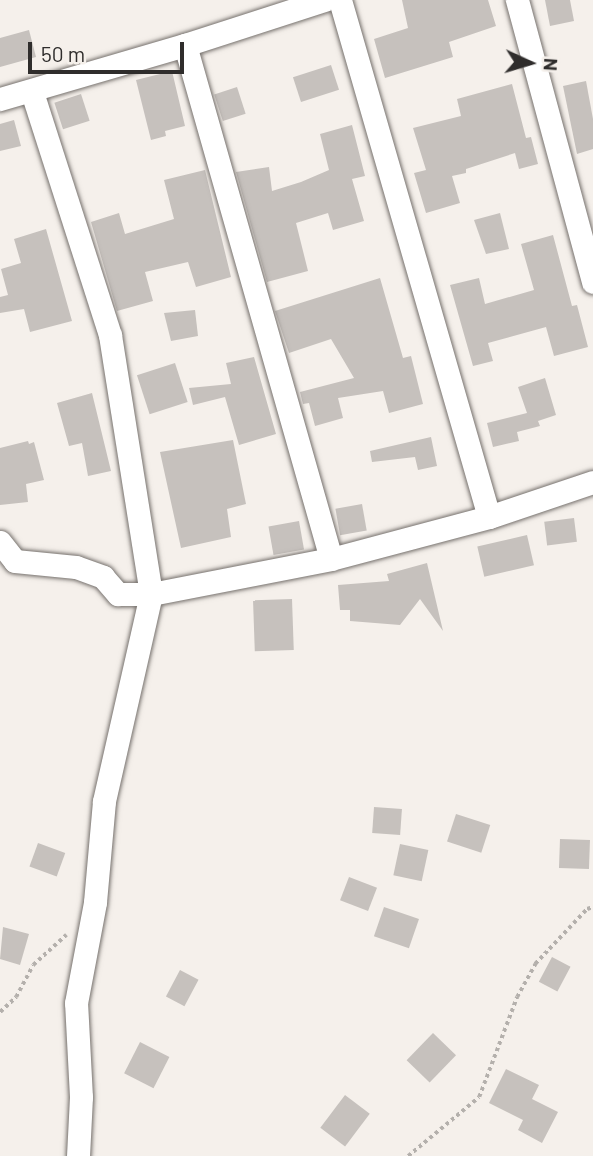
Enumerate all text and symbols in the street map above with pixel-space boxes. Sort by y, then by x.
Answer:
scale bar [32,28,187,72]
north arrow [495,28,565,98]
text: 50 m [41,41,85,66]
text: N [540,57,563,72]

